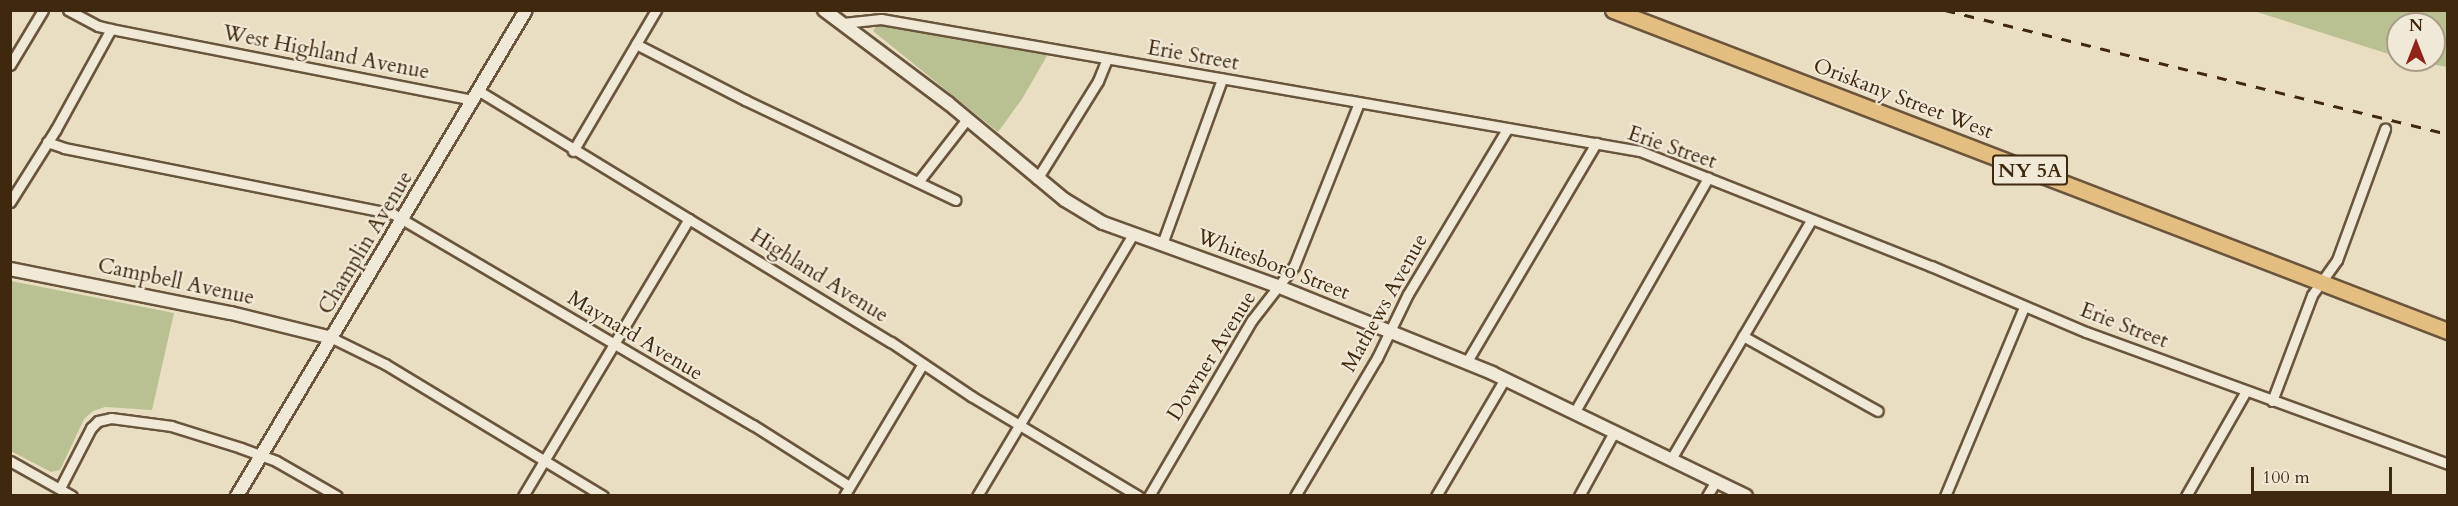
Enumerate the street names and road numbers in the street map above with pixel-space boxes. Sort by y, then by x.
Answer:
street label: West Highland Avenue [220,21,432,85]
street label: Erie Street [1145,36,1241,76]
street label: Oriskany Street West [1810,53,1996,145]
street label: Erie Street [1624,121,1720,175]
road number: NY 5A [1991,153,2069,187]
street label: Champlin Avenue [313,167,419,319]
street label: Highland Avenue [745,223,893,329]
street label: Whitesboro Street [1193,224,1353,306]
street label: Mathews Avenue [1337,229,1433,377]
street label: Campbell Avenue [95,253,257,311]
street label: Maynard Avenue [563,286,707,386]
street label: Downer Avenue [1162,287,1262,425]
street label: Erie Street [2076,298,2172,354]

